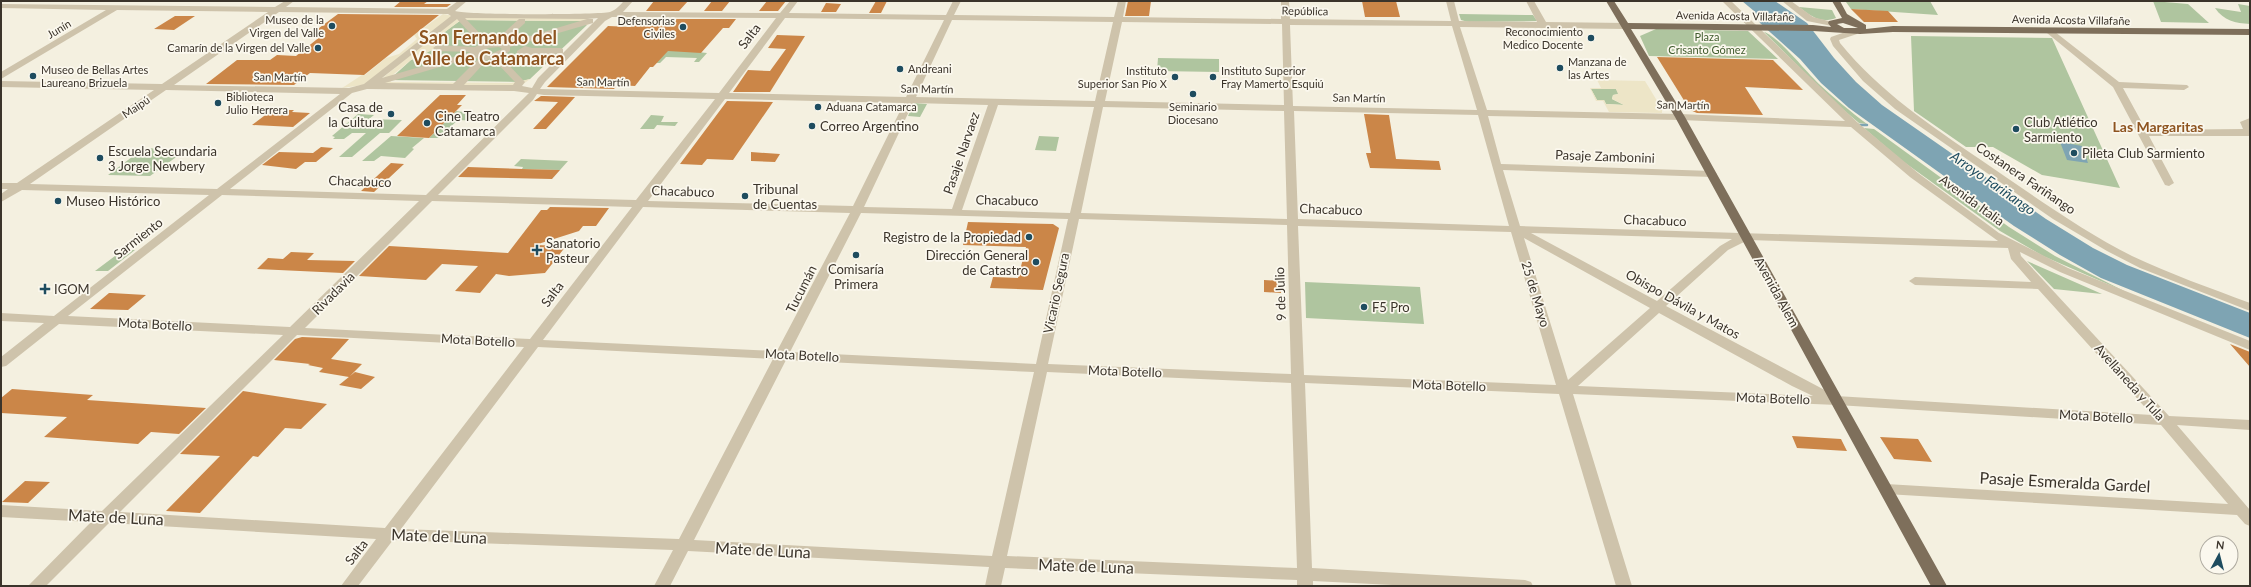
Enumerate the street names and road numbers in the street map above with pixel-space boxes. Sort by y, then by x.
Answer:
street label: República [1282,4,1329,17]
street label: Avenida Acosta Villafañe [1676,8,1794,23]
street label: Avenida Acosta Villafañe [2012,12,2130,27]
street label: Junín [44,16,73,41]
street label: Salta [734,20,764,52]
street label: San Martín [254,70,306,83]
street label: San Martín [577,75,629,88]
street label: San Martín [901,82,953,95]
street label: San Martín [1333,91,1385,104]
street label: Maipú [119,93,152,120]
street label: San Martín [1657,98,1709,111]
street label: Pasaje Narvaez [939,110,983,196]
street label: Costanera Fariñango [1973,139,2079,217]
street label: Pasaje Zambonini [1555,146,1655,166]
street label: Avenida Italia [1936,171,2008,229]
street label: Chacabuco [328,172,392,190]
street label: Chacabuco [651,182,715,200]
street label: Chacabuco [975,191,1039,209]
street label: Chacabuco [1299,200,1363,218]
street label: Chacabuco [1623,211,1687,229]
street label: Sarmiento [110,214,166,262]
street label: Vicario Segura [1040,251,1072,335]
street label: Avenida Alem [1751,254,1803,330]
street label: 25 de Mayo [1518,259,1554,329]
street label: Tucumán [782,262,820,316]
street label: Obispo Dávila y Matos [1623,266,1743,342]
street label: 9 de Julio [1271,267,1289,321]
street label: Rivadavia [308,268,358,318]
street label: Salta [537,278,567,310]
street label: Mota Botello [118,314,192,334]
street label: Mota Botello [441,330,515,350]
street label: Avellaneda y Tula [2091,340,2169,424]
street label: Mota Botello [765,345,839,365]
street label: Mota Botello [1088,362,1162,380]
street label: Mota Botello [1412,376,1486,394]
street label: Mota Botello [1736,389,1810,407]
street label: Mota Botello [2059,406,2133,426]
street label: Pasaje Esmeralda Gardel [1979,468,2151,495]
street label: Mate de Luna [68,505,164,528]
street label: Mate de Luna [391,524,487,547]
street label: Salta [341,536,371,568]
street label: Mate de Luna [715,538,811,561]
street label: Mate de Luna [1038,554,1134,577]

